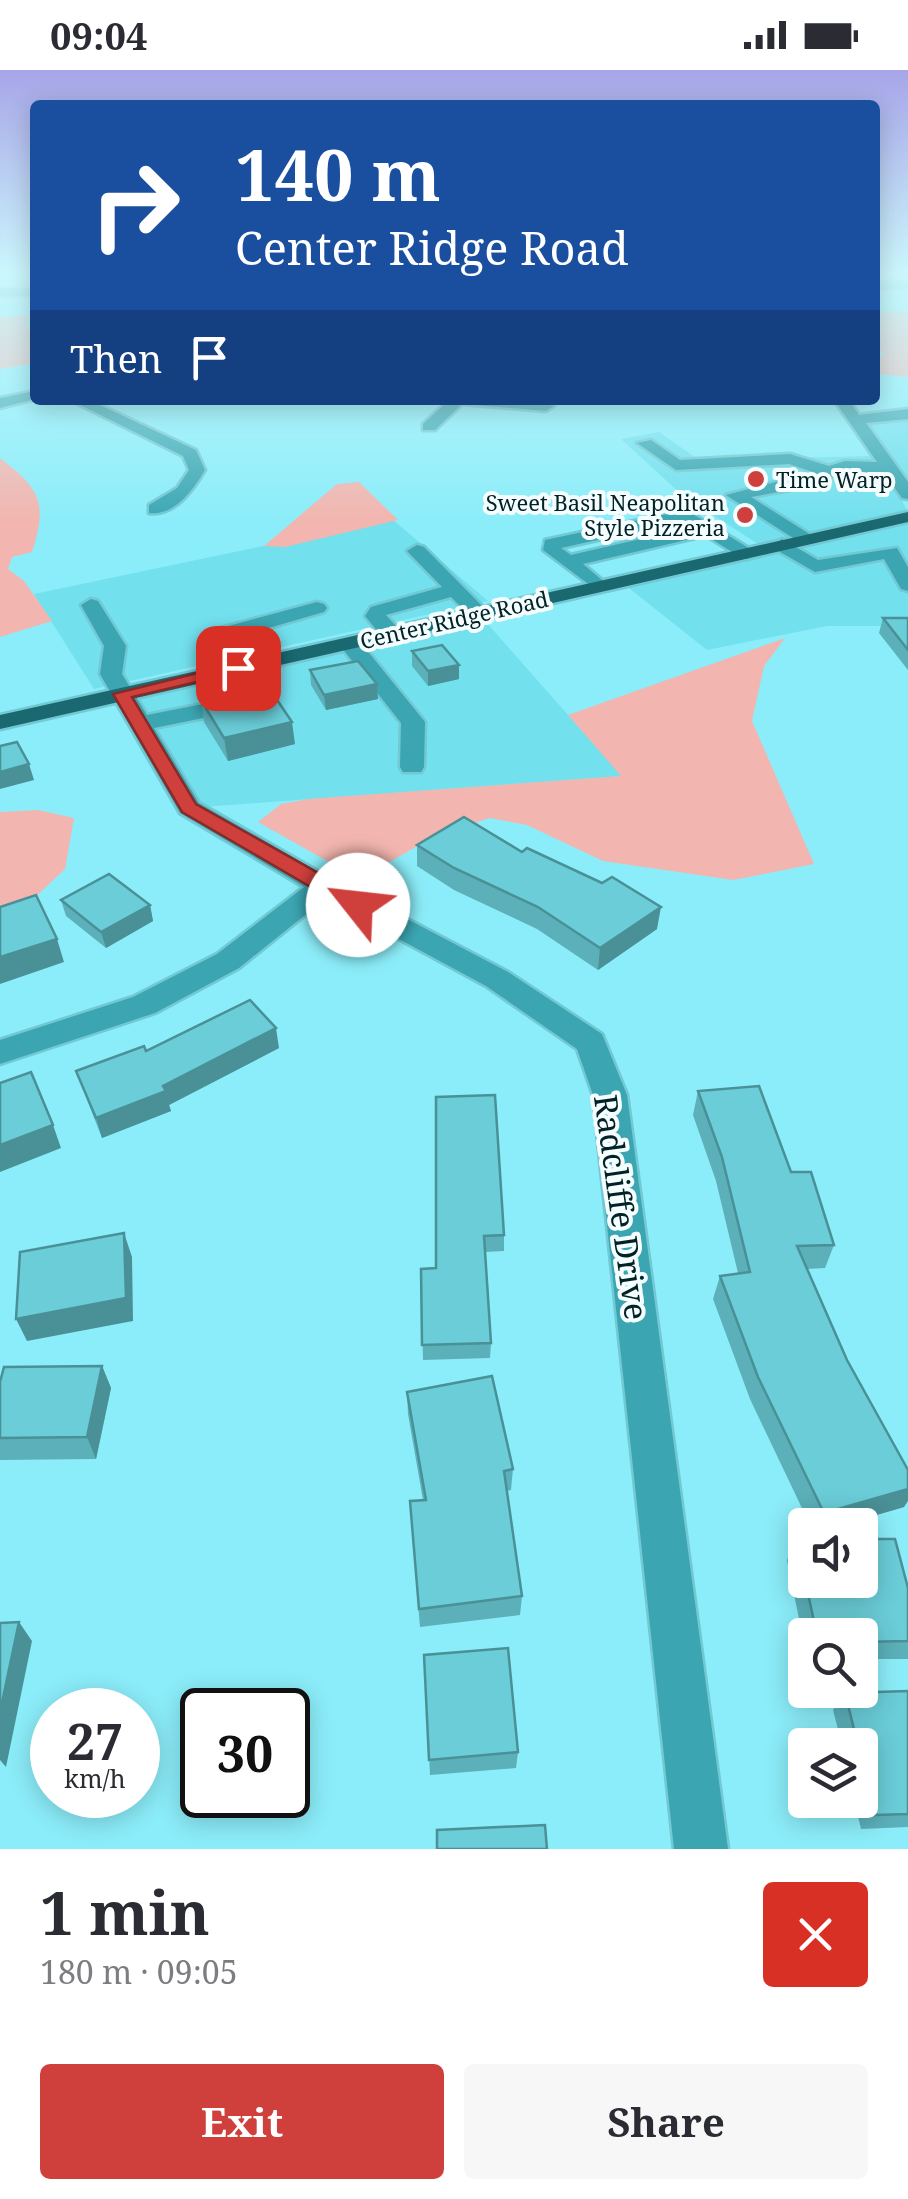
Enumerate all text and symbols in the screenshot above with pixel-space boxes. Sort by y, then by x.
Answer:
text: 09:04 [50,9,147,61]
text: 140 m [235,126,441,222]
icon: right [70,140,200,270]
text: Center Ridge Road [235,217,629,278]
icon: arrive [182,330,237,385]
text: Then [70,332,162,384]
place label: Time Warp [776,464,893,494]
marker: Time Warp [745,468,767,490]
place label: Sweet Basil Neapolitan Style Pizzeria [486,487,725,542]
marker: Sweet Basil Neapolitan Style Pizzeria [734,504,756,526]
street label: Center Ridge Road [357,583,552,655]
pin [196,626,281,711]
icon: arrive [211,641,266,696]
position arrow [306,853,410,957]
street label: Radcliffe Drive [585,1092,659,1322]
map controls [788,1508,878,1818]
button: sound [788,1508,878,1598]
button: search [788,1618,878,1708]
speed limit sign: 30 [180,1688,310,1818]
text: 27 [67,1707,123,1775]
button: layers [788,1728,878,1818]
text: km/h [64,1761,126,1795]
text: 1 min [40,1871,210,1953]
button: close [763,1882,868,1987]
text: 180 m · 09:05 [40,1950,238,1993]
button: Exit [40,2064,444,2179]
button: Share [464,2064,868,2179]

